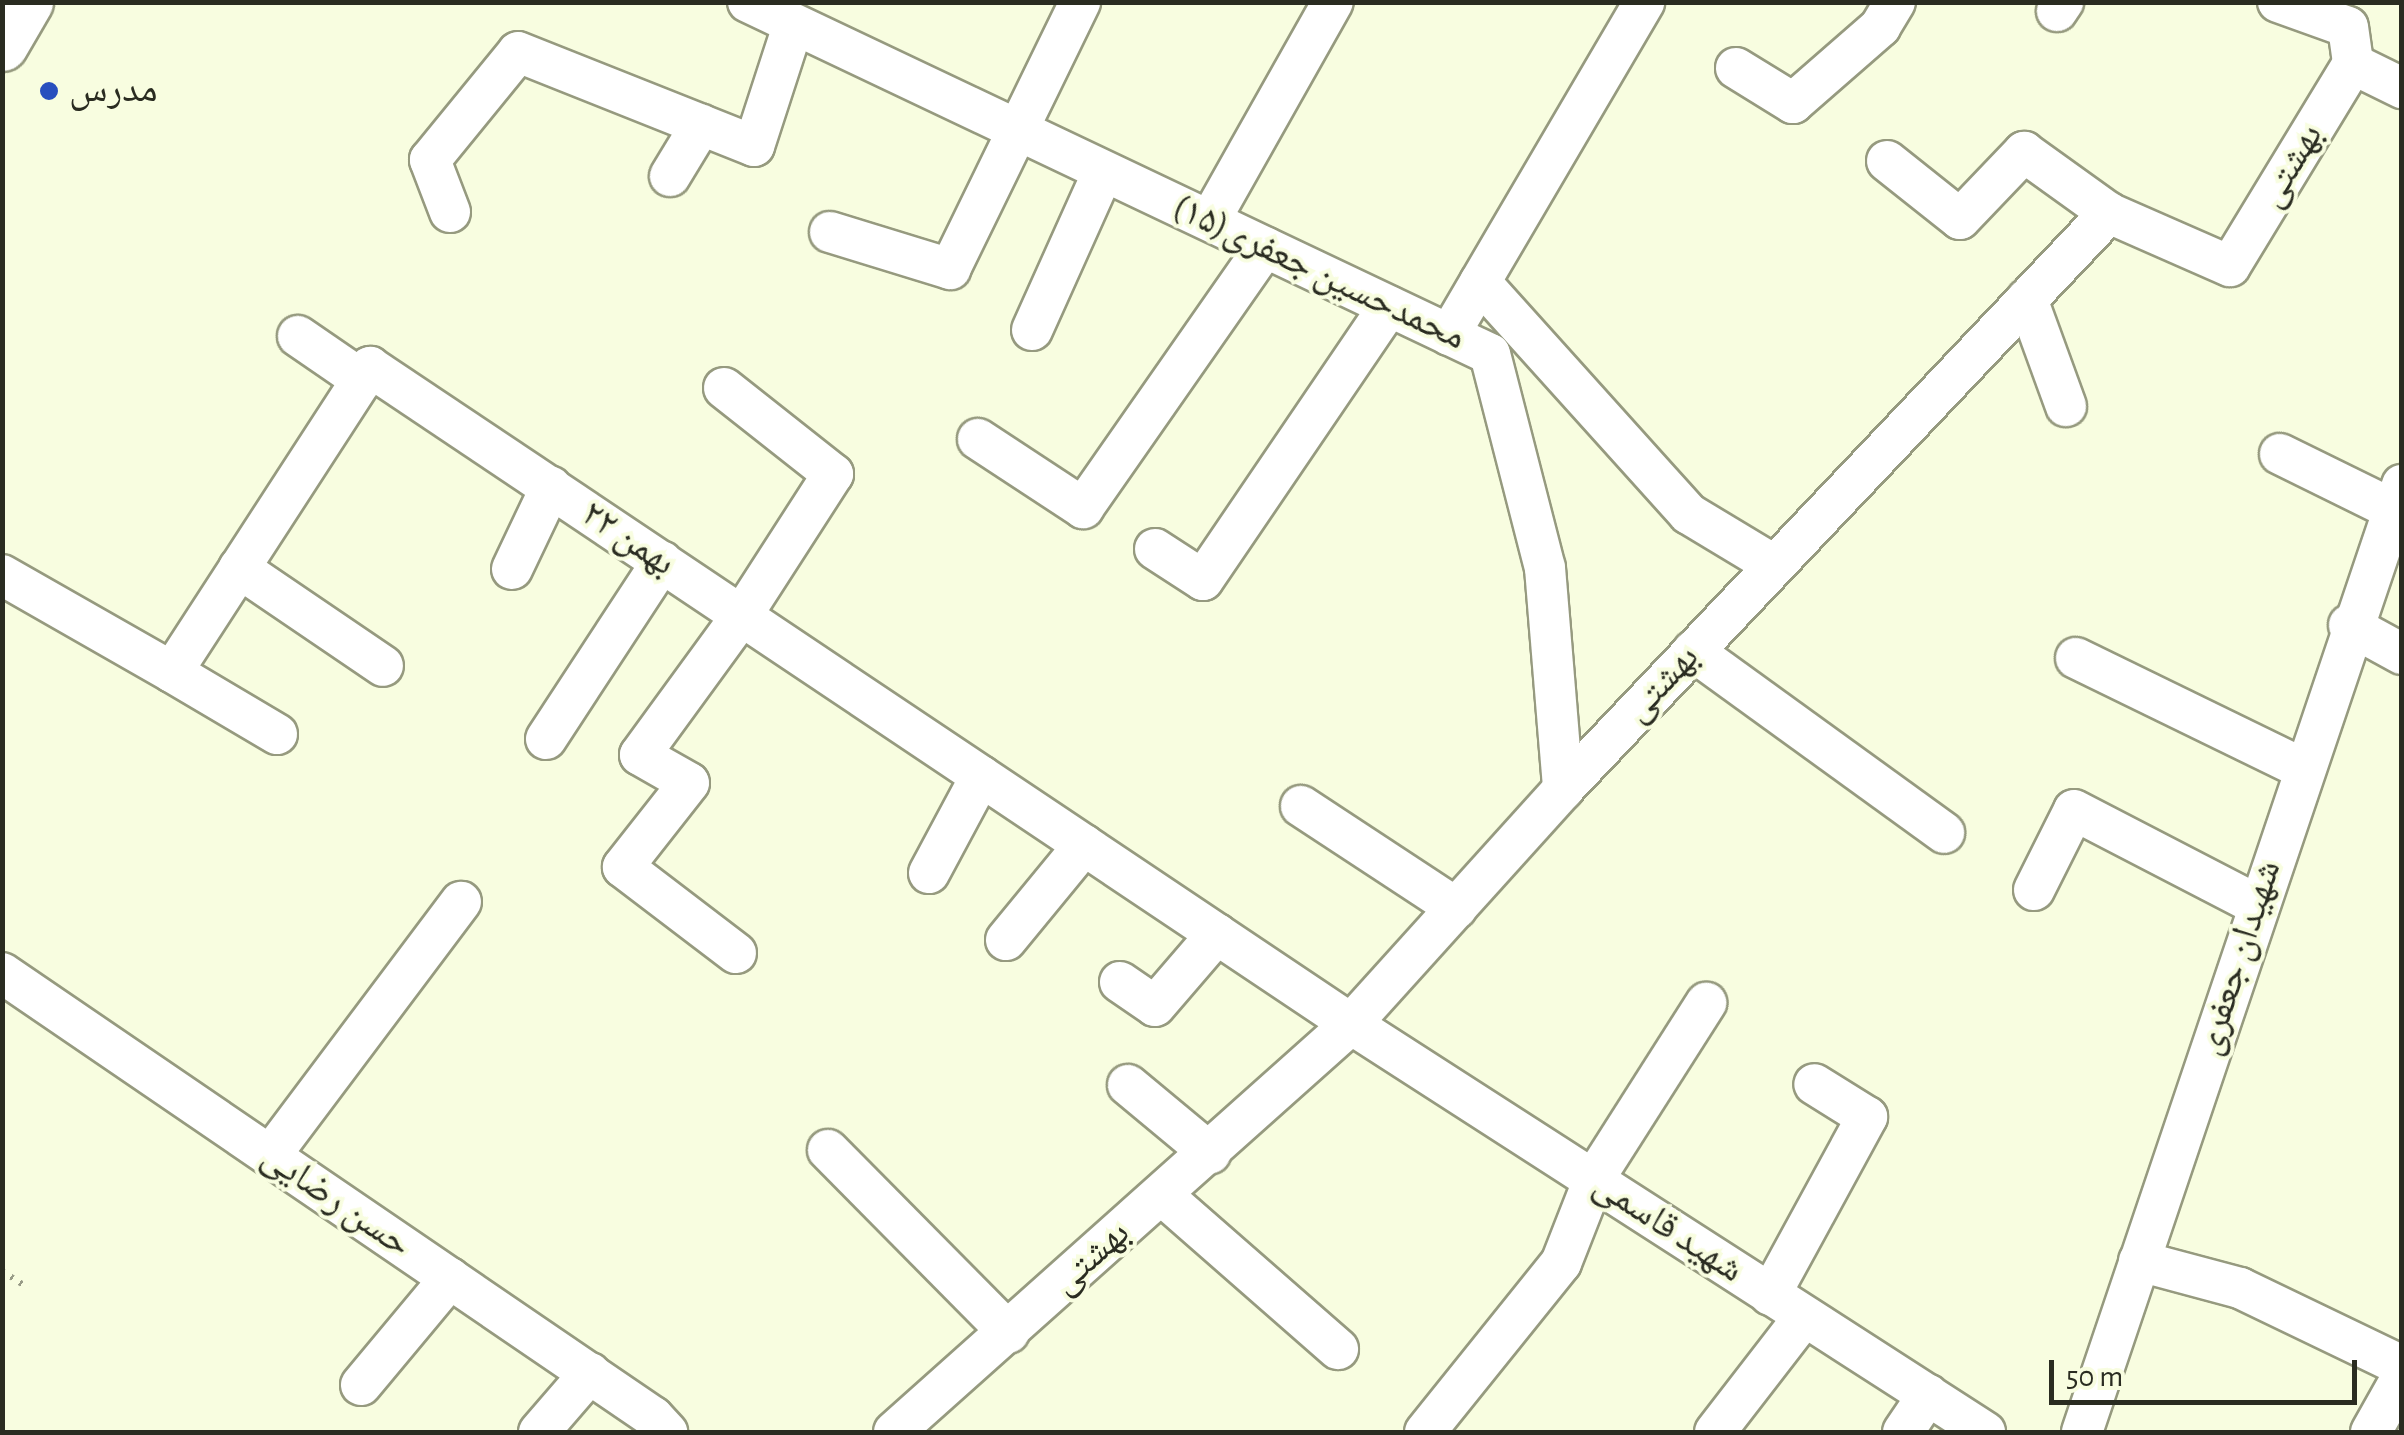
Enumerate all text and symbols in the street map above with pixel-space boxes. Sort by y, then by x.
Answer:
place label: مدرس [69,68,158,114]
marker: مدرس [38,80,60,102]
street label: بهشتی [2248,116,2334,216]
street label: محمدحسین جعفری(۱۵) [1165,185,1473,361]
street label: ۲۲ بهمن [572,491,684,587]
street label: بهشتی [1615,636,1709,732]
street label: شهیدان جعفری [2186,855,2292,1061]
street label: حسن رضایی [252,1134,420,1268]
street label: شهید قاسمی [1584,1163,1752,1293]
street label: بهشتی [1042,1211,1140,1305]
scale bar [2054,1340,2362,1402]
text: 50 m [2066,1362,2123,1392]

